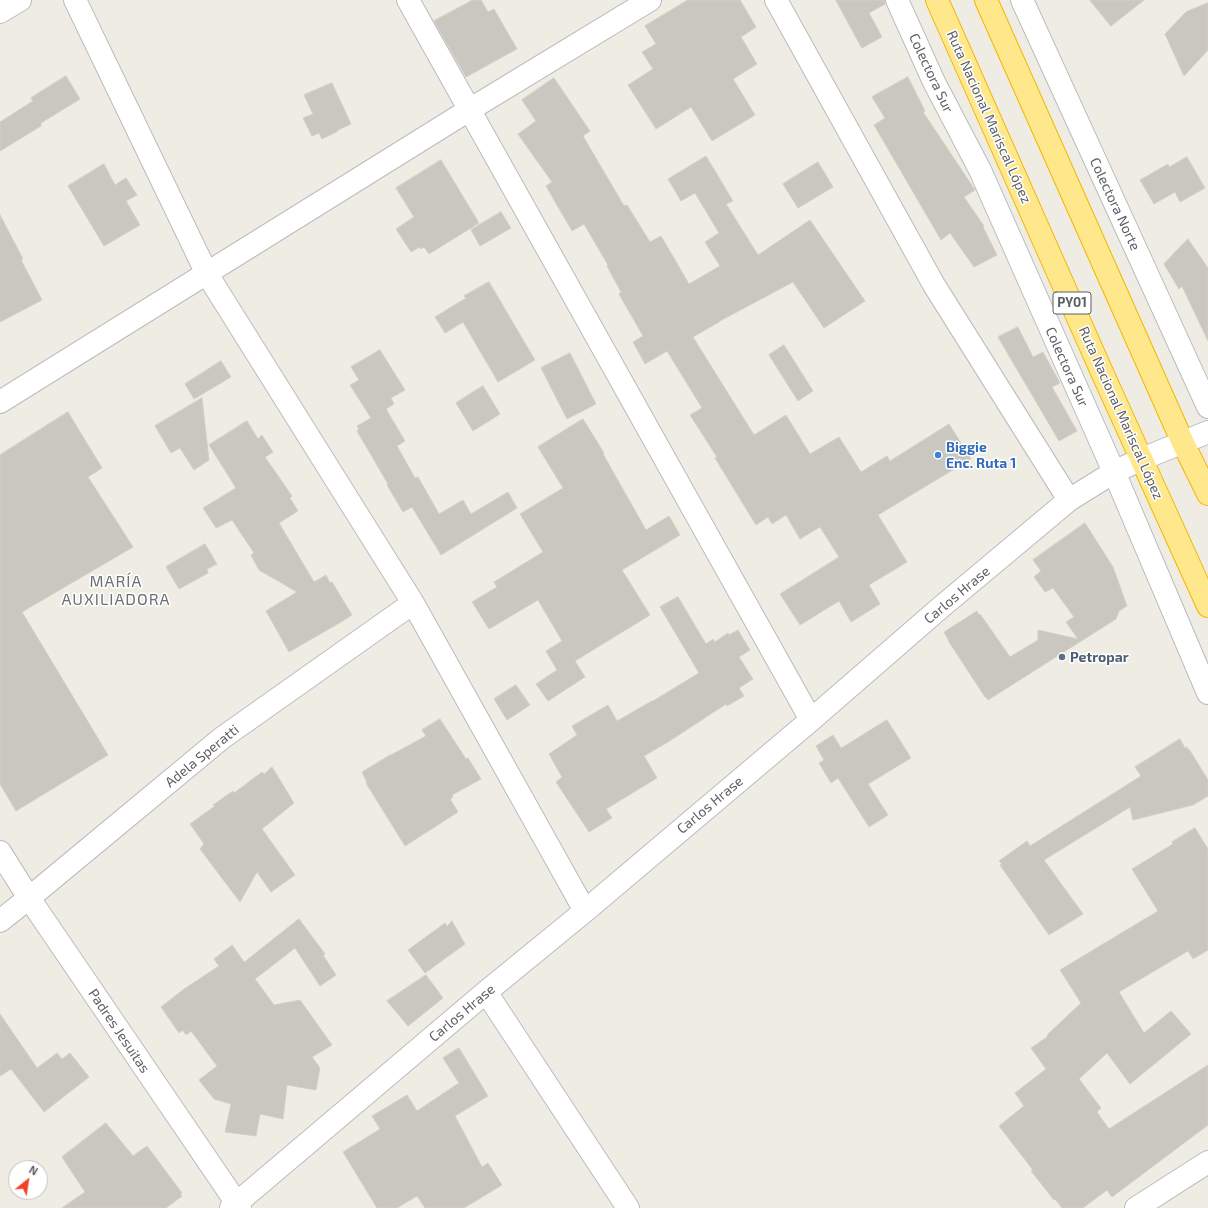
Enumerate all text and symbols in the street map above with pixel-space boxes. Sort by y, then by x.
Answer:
street label: Ruta Nacional Mariscal López [943,28,1035,206]
street label: Colectora Sur [905,31,957,115]
street label: Colectora Norte [1086,155,1144,253]
road number: PY01 [1053,292,1091,314]
street label: Colectora Sur [1042,324,1092,410]
street label: Ruta Nacional Mariscal López [1075,324,1167,502]
place label: Biggie Enc. Ruta 1 [946,439,1016,472]
marker: Biggie Enc. Ruta 1 [933,450,943,460]
street label: Carlos Hrase [921,563,993,627]
district label: MARÍA AUXILIADORA [61,572,171,610]
place label: Petropar [1070,649,1129,665]
marker: Petropar [1057,652,1067,662]
street label: Adela Speratti [162,721,242,791]
street label: Carlos Hrase [674,773,746,837]
street label: Carlos Hrase [426,981,498,1045]
street label: Padres Jesuitas [85,986,153,1076]
north arrow [8,1160,48,1200]
text: N [27,1162,40,1178]

